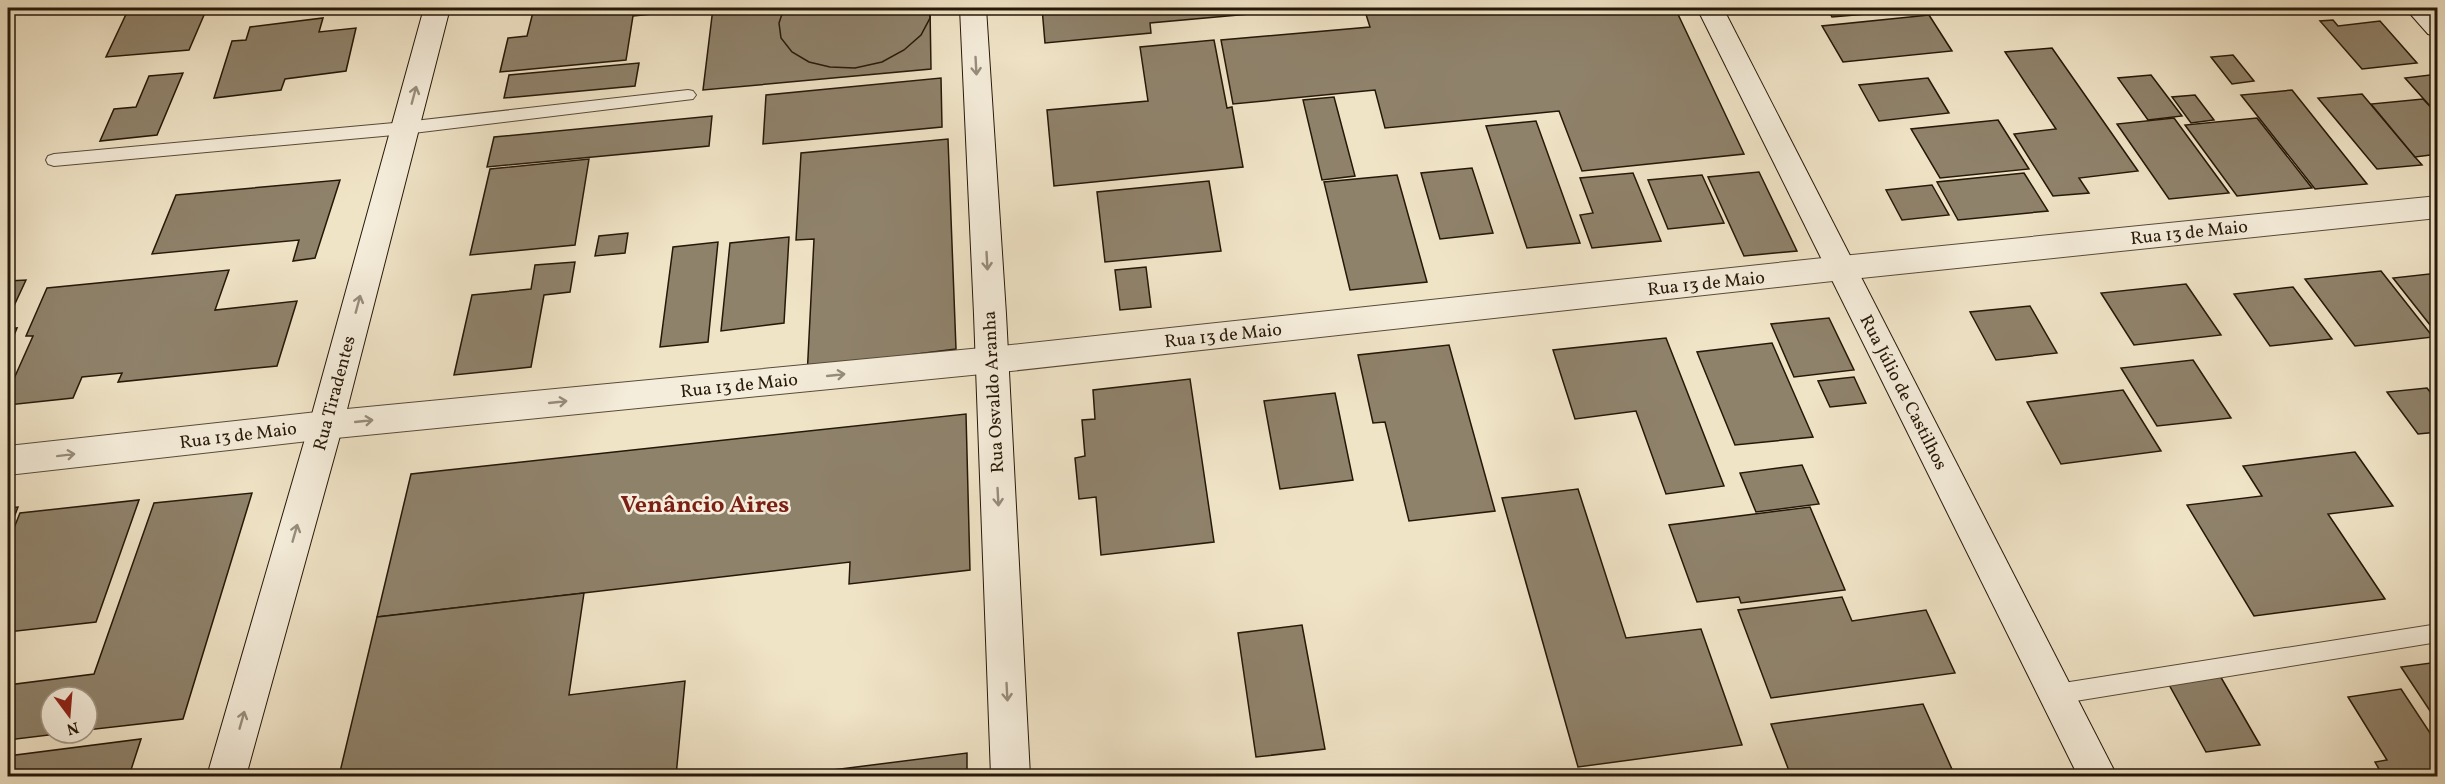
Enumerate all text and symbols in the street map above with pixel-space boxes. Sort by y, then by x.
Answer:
one-way arrow [970,55,981,75]
one-way arrow [409,86,420,105]
street label: Rua 13 de Maio [2129,215,2249,252]
one-way arrow [982,250,993,270]
street label: Rua 13 de Maio [1646,266,1766,303]
one-way arrow [353,295,364,314]
street label: Rua Osvaldo Aranha [978,310,1011,474]
street label: Rua Júlio de Castilhos [1853,311,1953,475]
street label: Rua 13 de Maio [1163,318,1283,355]
street label: Rua Tiradentes [308,333,363,454]
street label: Rua 13 de Maio [679,368,799,405]
one-way arrow [825,369,845,380]
one-way arrow [547,396,567,407]
one-way arrow [353,415,373,426]
street label: Rua 13 de Maio [178,417,298,456]
one-way arrow [55,449,75,460]
one-way arrow [993,487,1004,507]
district label: Venâncio Aires [621,489,789,523]
one-way arrow [290,524,301,543]
one-way arrow [1002,682,1013,702]
north arrow [39,685,99,745]
one-way arrow [237,711,248,730]
text: N [64,715,81,740]

